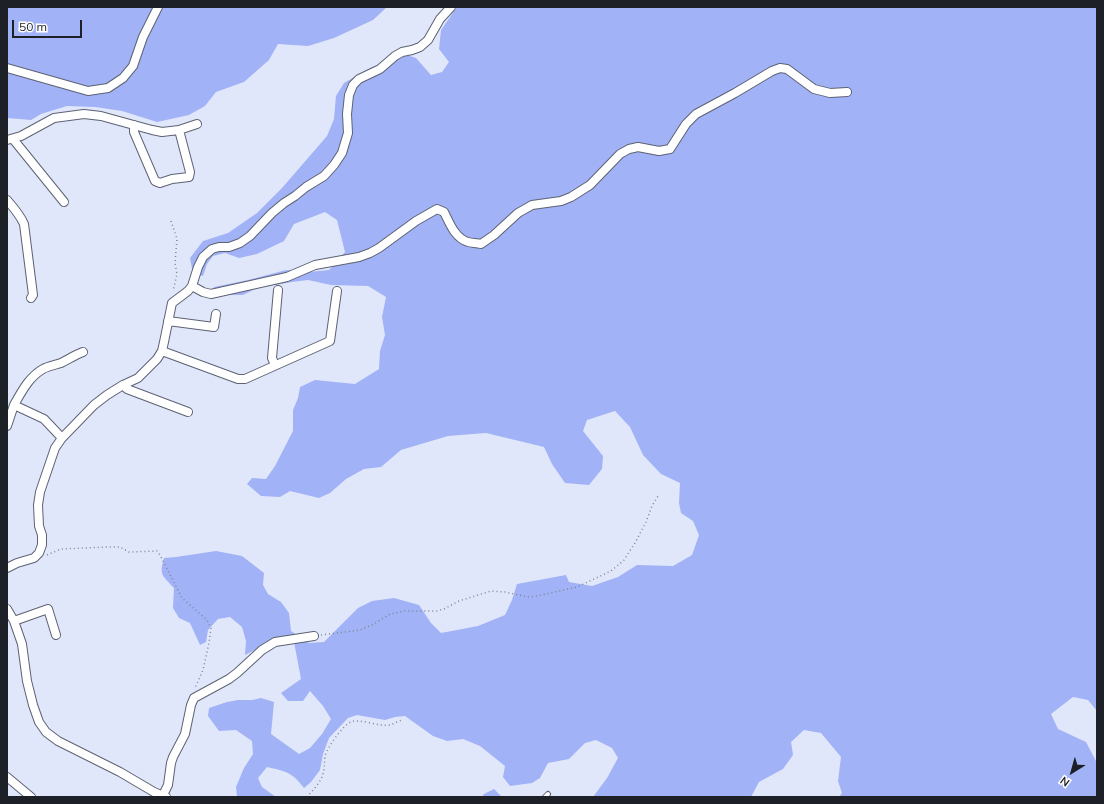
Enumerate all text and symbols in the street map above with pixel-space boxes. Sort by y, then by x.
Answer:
scale bar [14,12,84,38]
text: 50 m [19,19,47,34]
north arrow [1052,752,1092,792]
text: N [1057,773,1072,790]

